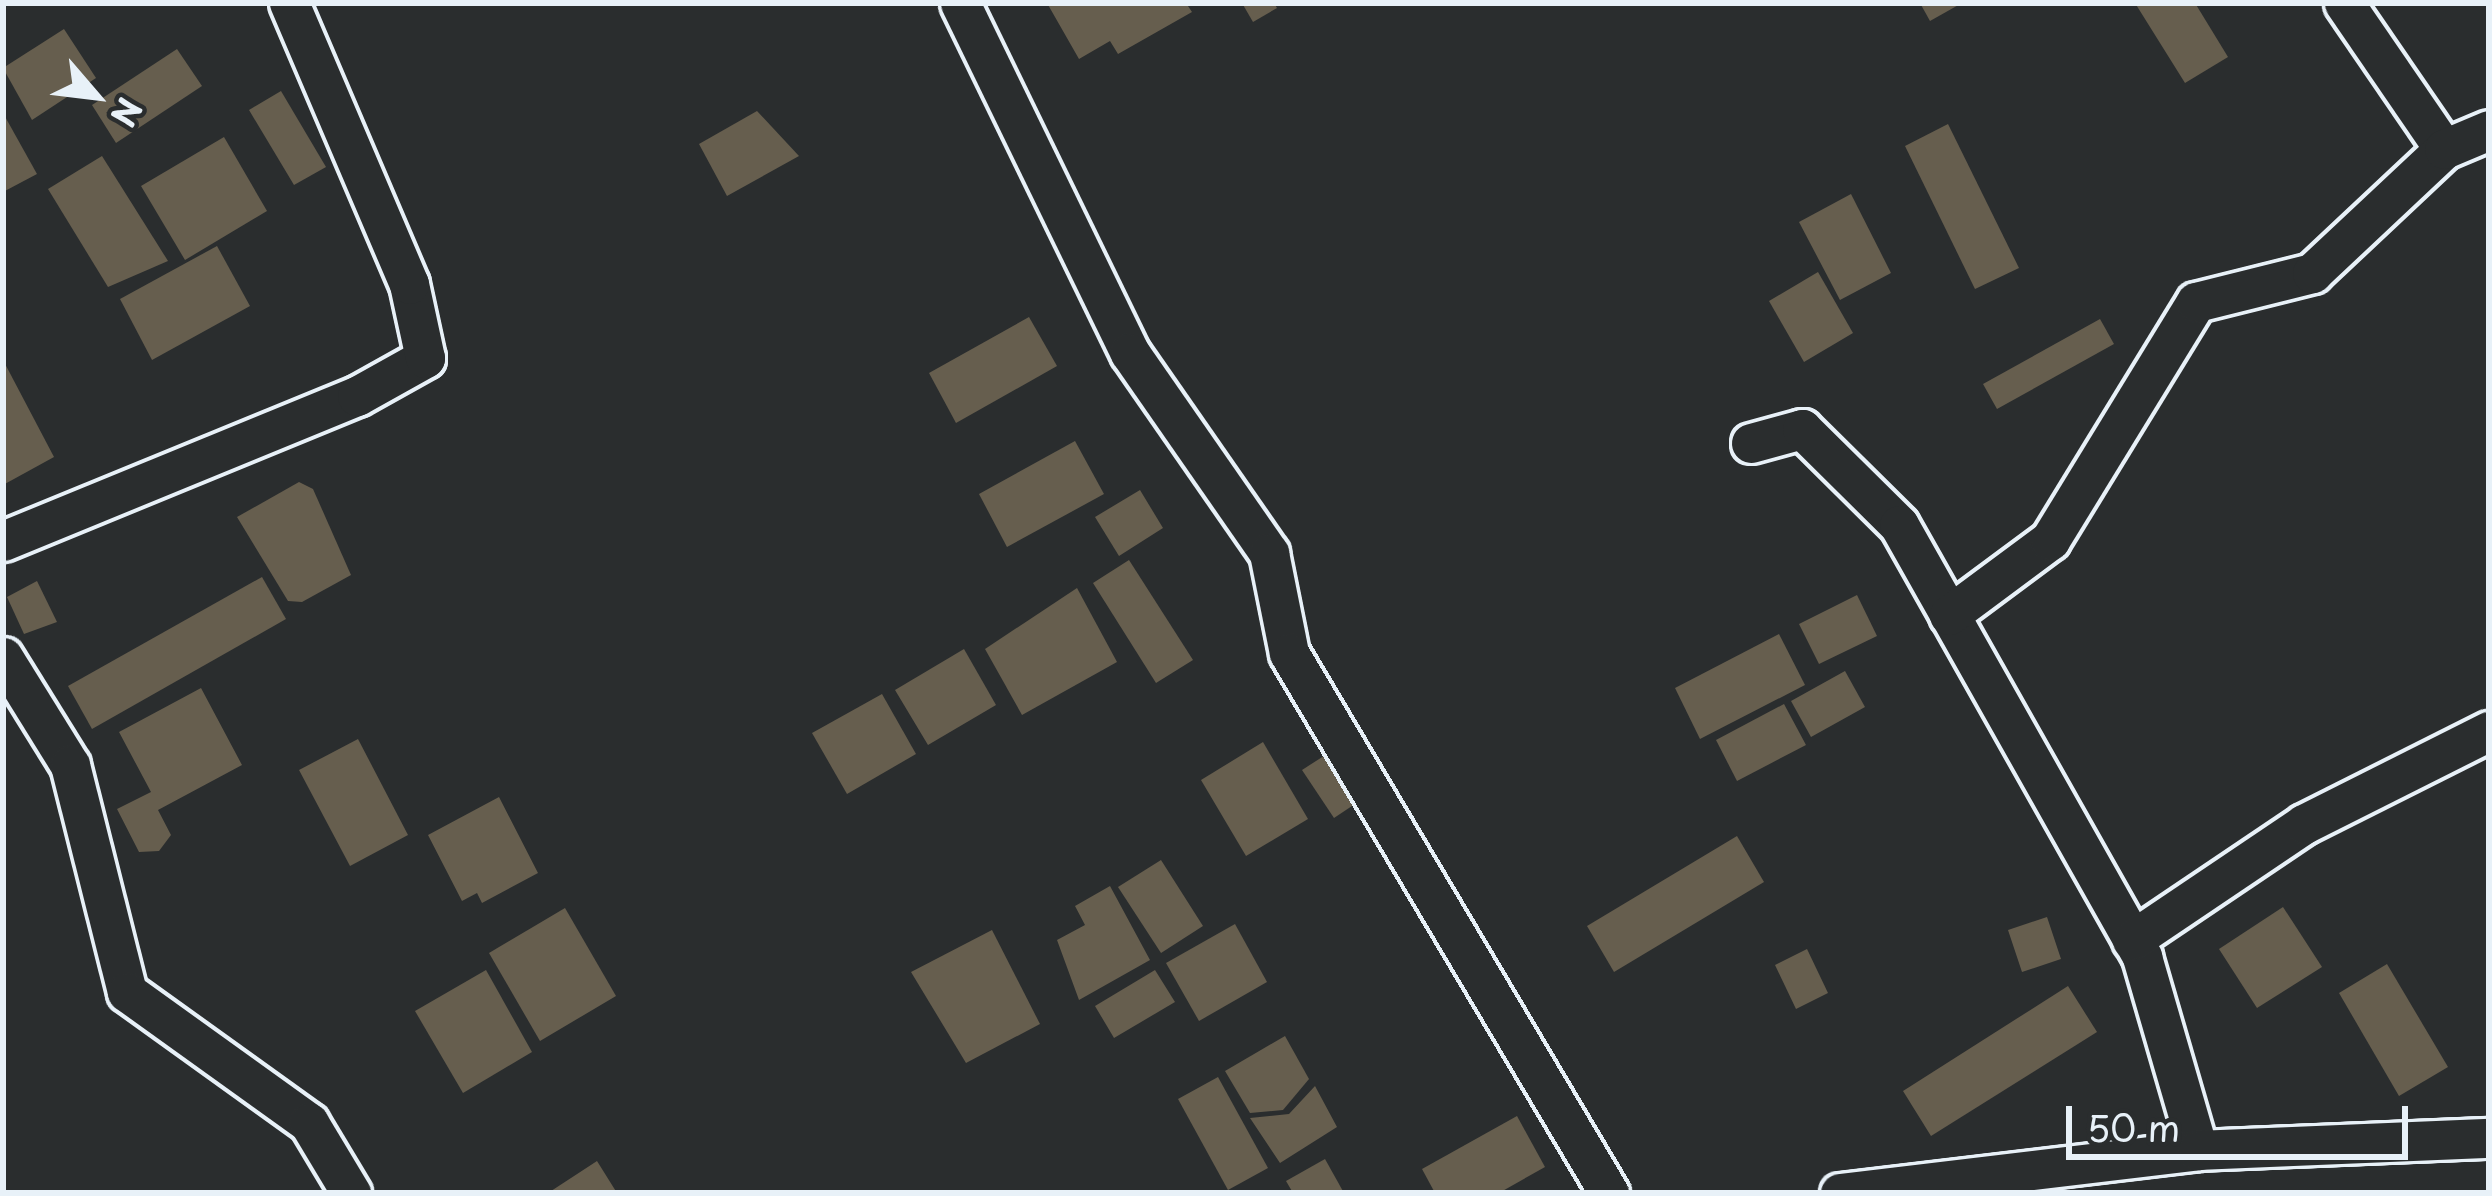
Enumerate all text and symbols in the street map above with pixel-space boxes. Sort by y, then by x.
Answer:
north arrow [36,36,156,156]
text: N [100,90,156,136]
scale bar [2072,1082,2414,1156]
text: 50 m [2087,1100,2180,1154]

